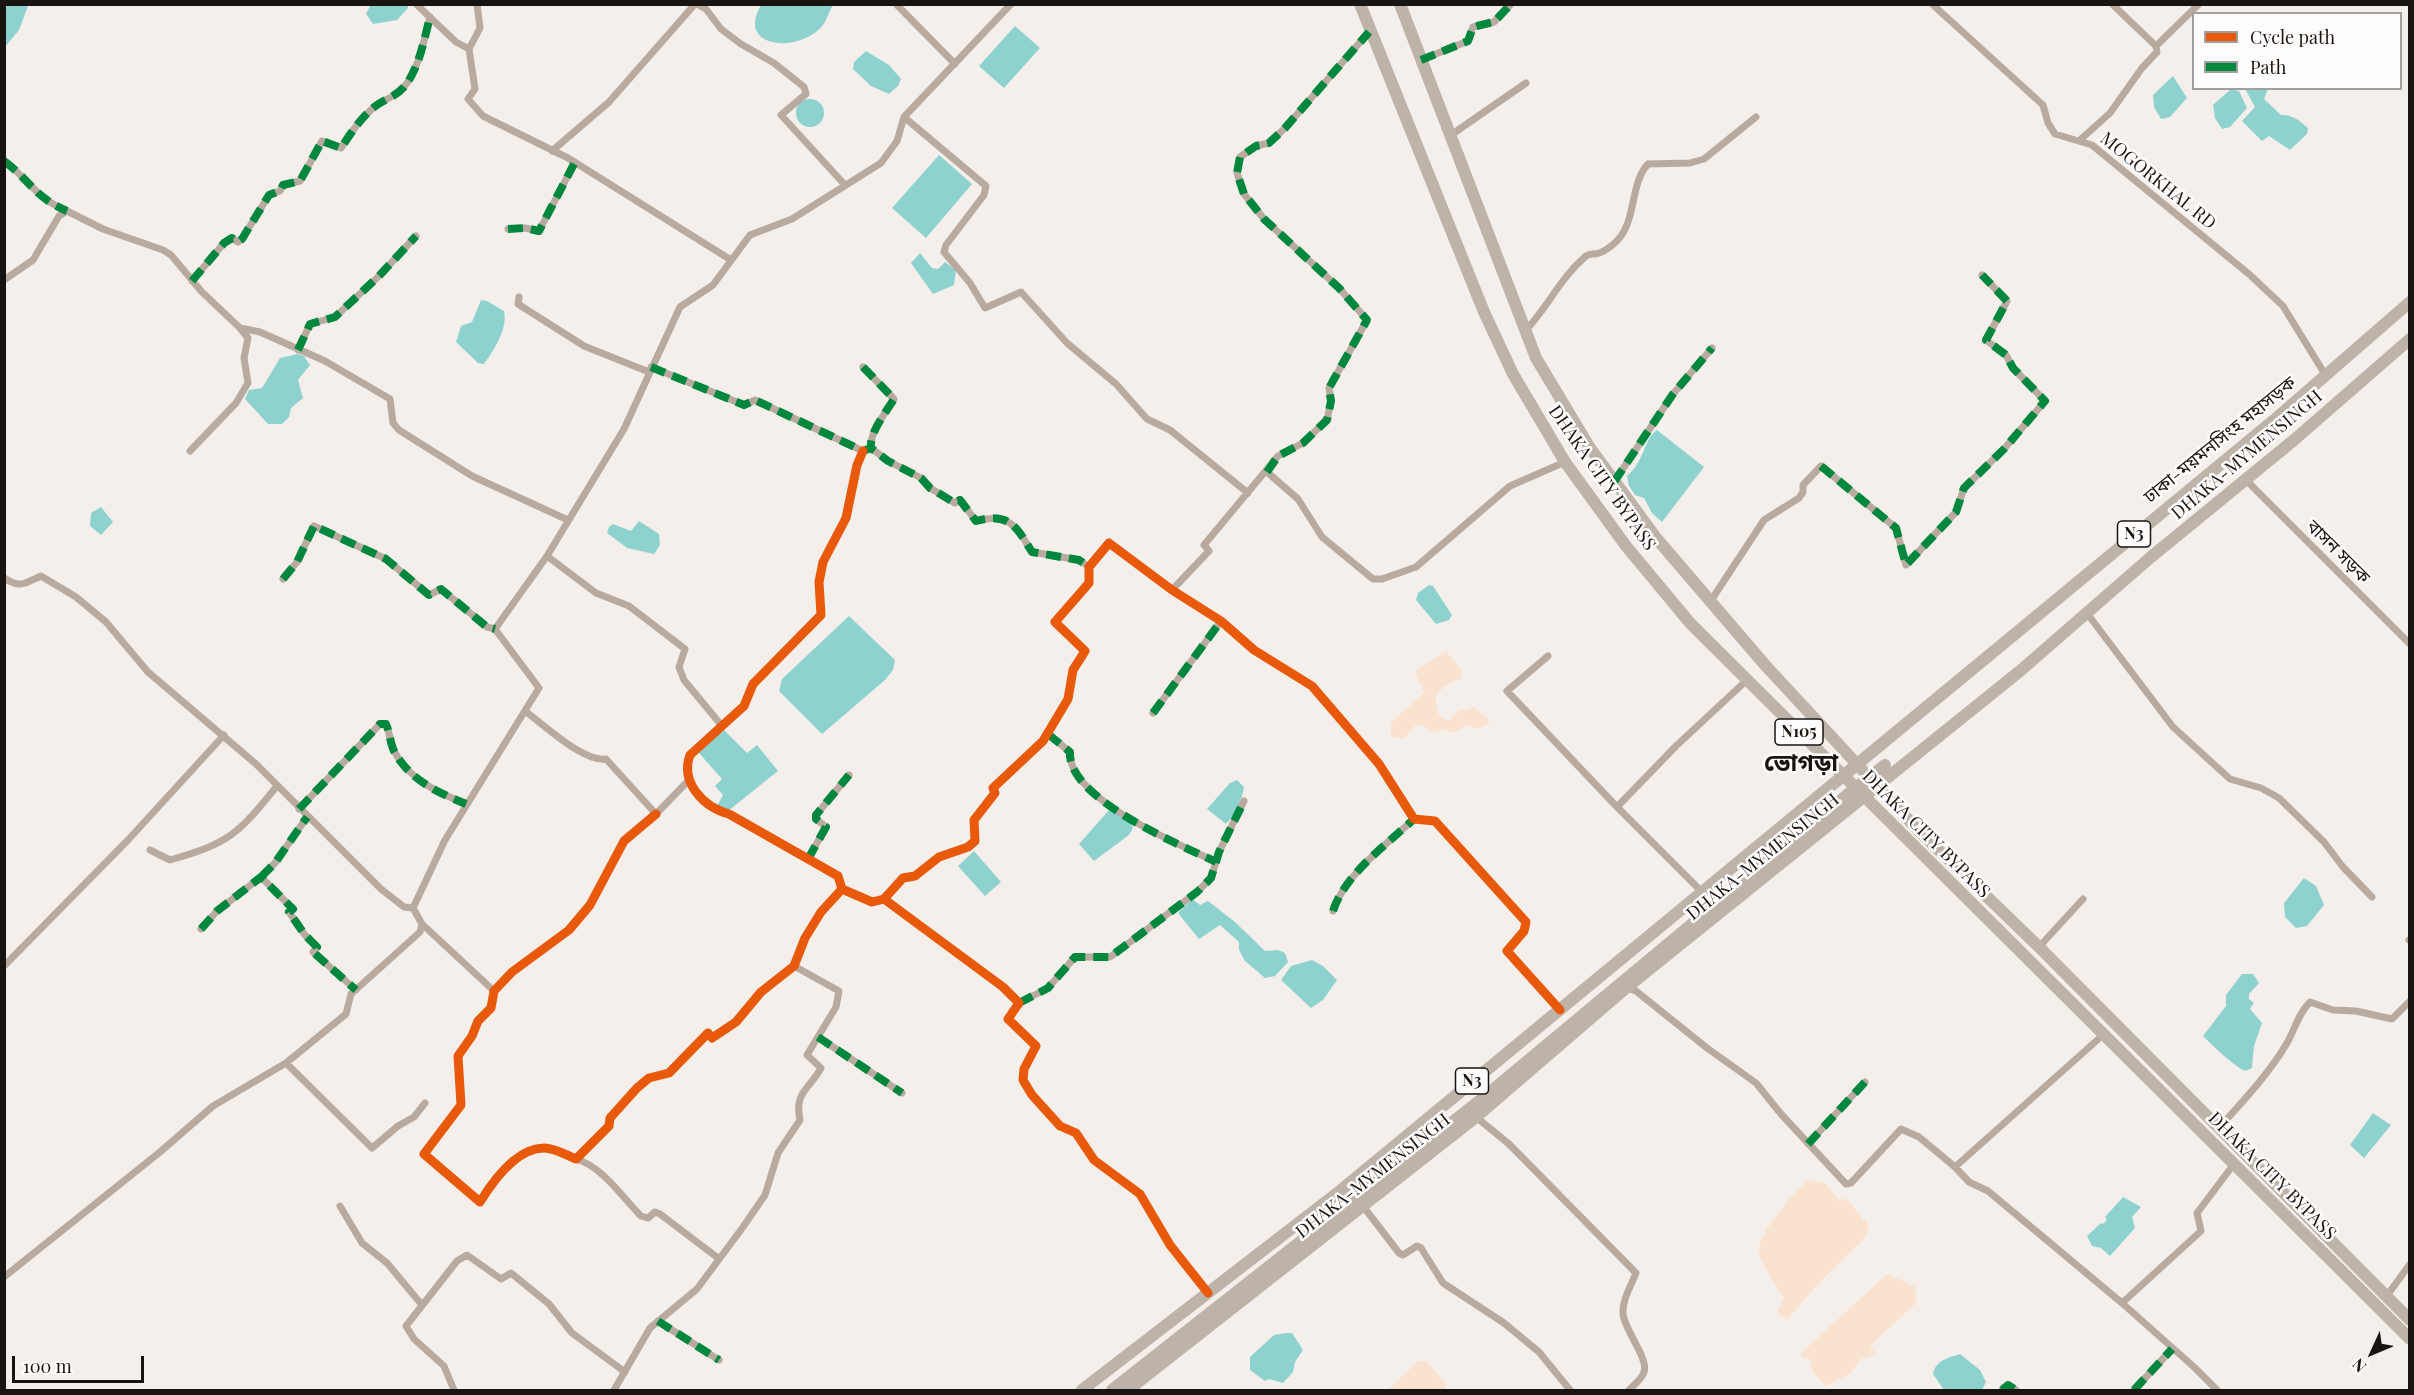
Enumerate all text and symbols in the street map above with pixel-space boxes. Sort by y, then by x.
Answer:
legend [2192,12,2402,90]
text: Cycle path [2250,25,2335,49]
text: Path [2250,55,2286,79]
street label: MOGORKHAL RD [2096,128,2220,234]
street label: ঢাকা-ময়মনসিংহ মহাসড়ক [2140,372,2300,508]
street label: DHAKA-MYMENSINGH [2167,386,2327,524]
street label: DHAKA CITY BYPASS [1544,401,1660,555]
street label: বাসন সড়ক [2302,516,2374,588]
road number: N3 [2118,521,2150,547]
road number: N105 [1775,719,1823,745]
district label: ভোগড়া [1764,750,1838,778]
street label: DHAKA CITY BYPASS [1858,766,1994,902]
street label: DHAKA-MYMENSINGH [1682,789,1844,925]
road number: N3 [1456,1068,1488,1094]
street label: DHAKA CITY BYPASS [2204,1108,2340,1244]
street label: DHAKA-MYMENSINGH [1292,1109,1454,1243]
north arrow [2342,1323,2402,1383]
scale bar [15,1344,147,1382]
text: 100 m [23,1354,72,1378]
text: N [2347,1354,2370,1377]

